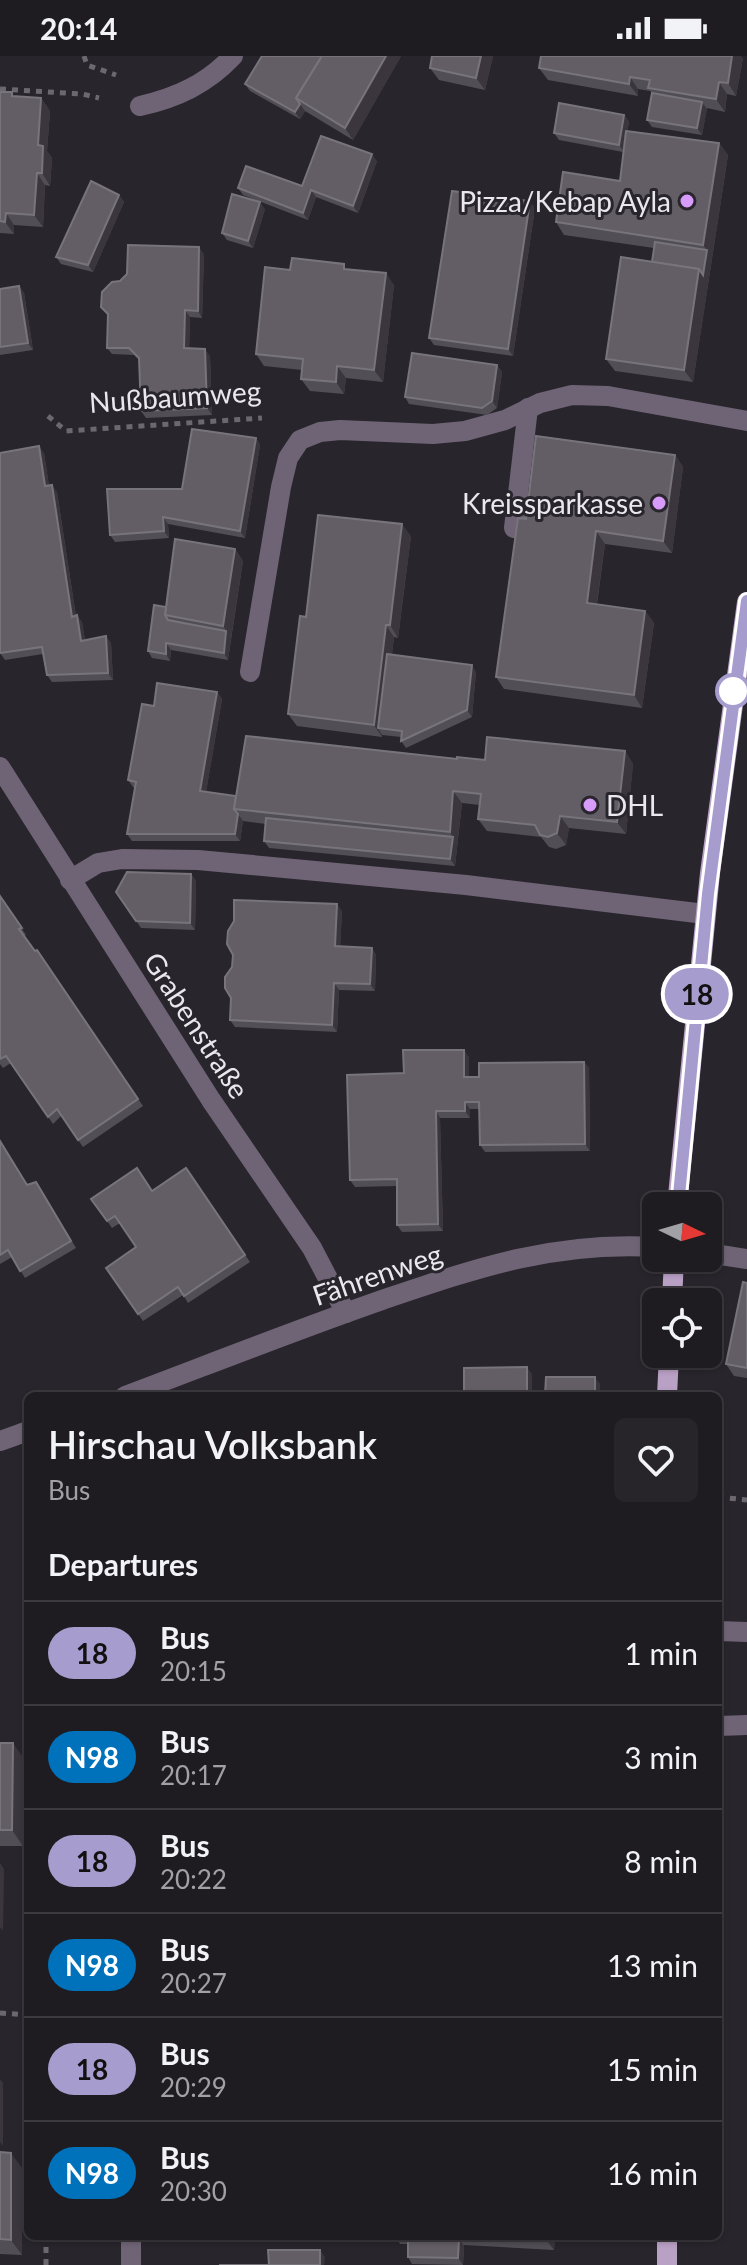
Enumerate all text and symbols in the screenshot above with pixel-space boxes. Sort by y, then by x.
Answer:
text: 20:14 [40,10,117,46]
place label: Pizza/Kebap Ayla [459,184,671,218]
marker: Pizza/Kebap Ayla [678,192,696,210]
street label: Nußbaumweg [88,373,262,419]
place label: Kreissparkasse [462,486,643,520]
marker: Kreissparkasse [650,494,668,512]
unlabelled marker [716,674,747,708]
place label: DHL [606,788,663,822]
marker: DHL [581,796,599,814]
street label: Grabenstraße [137,946,257,1104]
line badge: 18 [661,968,733,1020]
text: 18 [681,977,713,1011]
north arrow [642,1192,722,1272]
map controls [642,1192,722,1368]
street label: Fährenweg [308,1236,446,1312]
button: locate [642,1288,722,1368]
button: heart [614,1418,698,1502]
text: Hirschau Volksbank [48,1421,377,1467]
text: Bus [48,1474,90,1506]
text: Departures [48,1546,198,1582]
text: Bus [160,1619,210,1655]
text: 1 min [624,1635,698,1671]
text: 18 [76,1636,108,1670]
text: 20:15 [160,1655,227,1687]
text: Bus [160,1723,210,1759]
text: 3 min [624,1739,698,1775]
text: N98 [65,1740,119,1774]
text: 20:17 [160,1759,227,1791]
text: Bus [160,1827,210,1863]
text: 8 min [624,1843,698,1879]
text: 18 [76,1844,108,1878]
text: 20:22 [160,1863,227,1895]
text: Bus [160,1931,210,1967]
text: 13 min [607,1947,698,1983]
text: N98 [65,1948,119,1982]
text: 20:27 [160,1967,227,1999]
text: Bus [160,2035,210,2071]
text: 15 min [607,2051,698,2087]
text: 18 [76,2052,108,2086]
text: 20:29 [160,2071,227,2103]
text: Bus [160,2139,210,2175]
text: 16 min [607,2155,698,2191]
text: N98 [65,2156,119,2190]
text: 20:30 [160,2175,227,2207]

